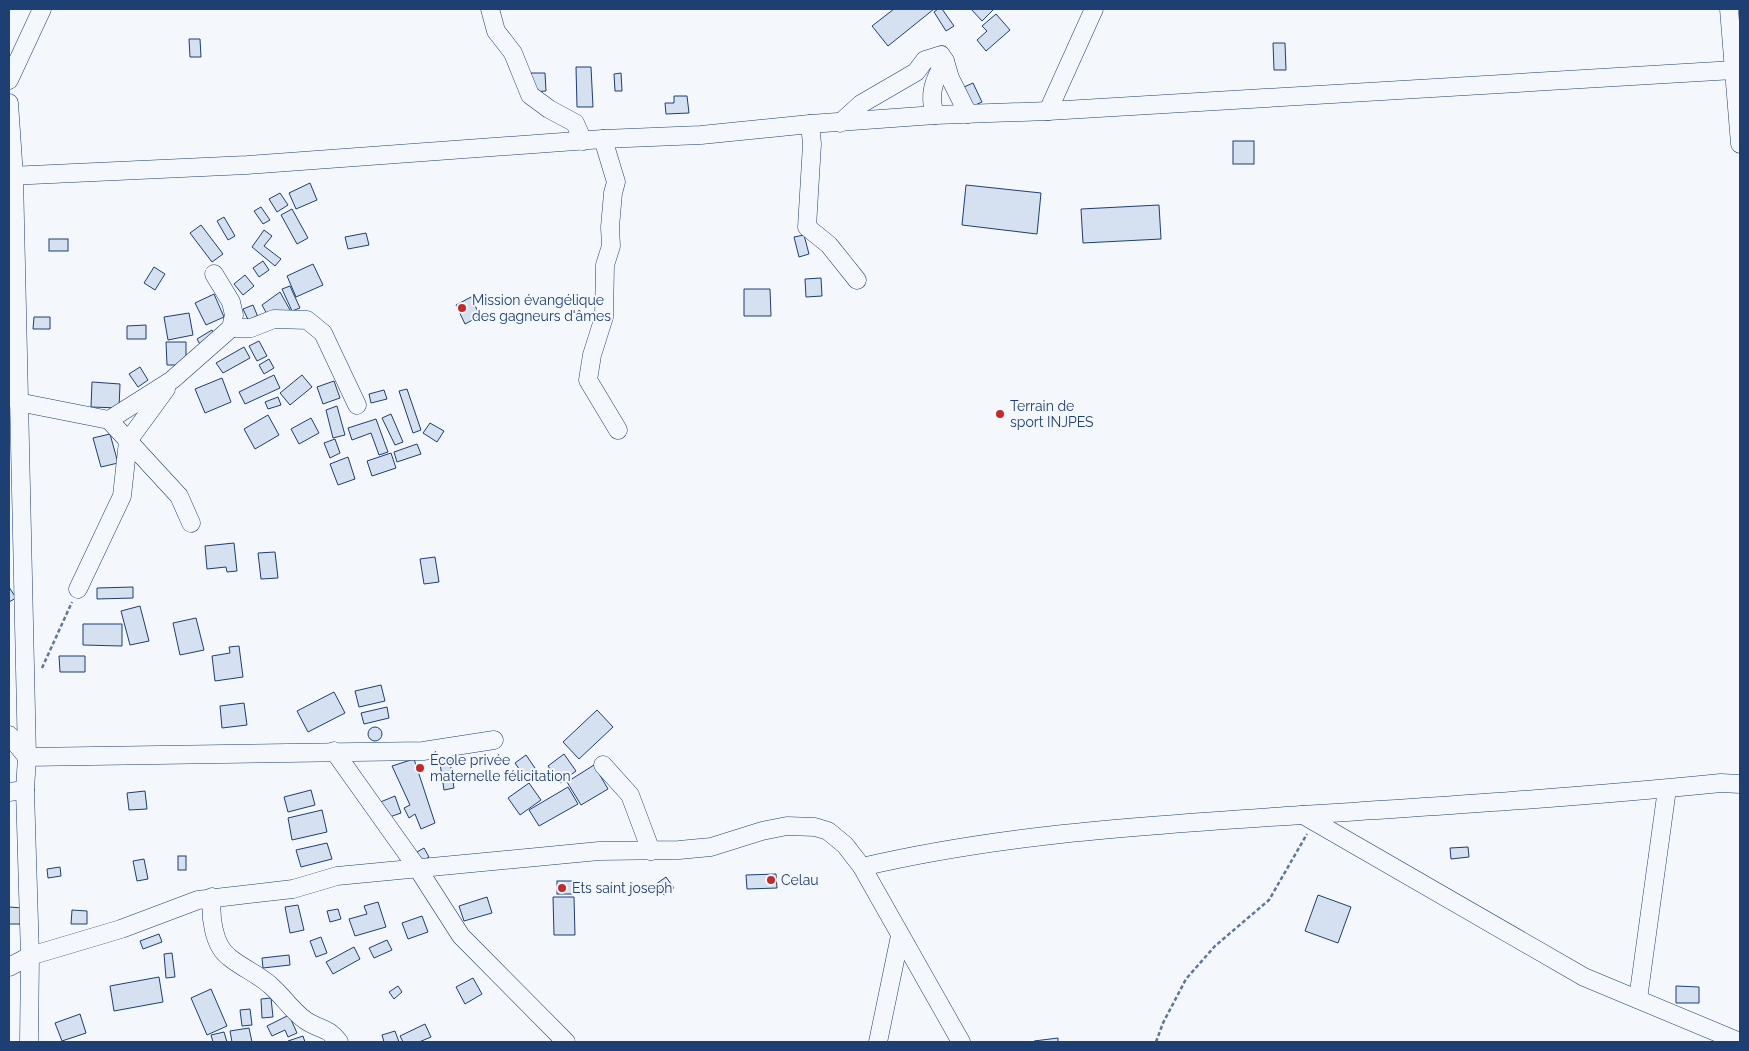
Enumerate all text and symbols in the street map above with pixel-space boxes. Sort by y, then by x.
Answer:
place label: Mission évangélique des gagneurs d'âmes [472,292,611,324]
marker: Mission évangélique des gagneurs d'âmes [456,302,468,314]
place label: Terrain de sport INJPES [1010,398,1094,430]
marker: Terrain de sport INJPES [994,408,1006,420]
place label: École privée maternelle félicitation [430,751,571,784]
marker: École privée maternelle félicitation [414,762,426,774]
place label: Celau [781,872,819,888]
marker: Celau [765,874,777,886]
place label: Ets saint joseph [572,880,673,896]
marker: Ets saint joseph [556,882,568,894]

